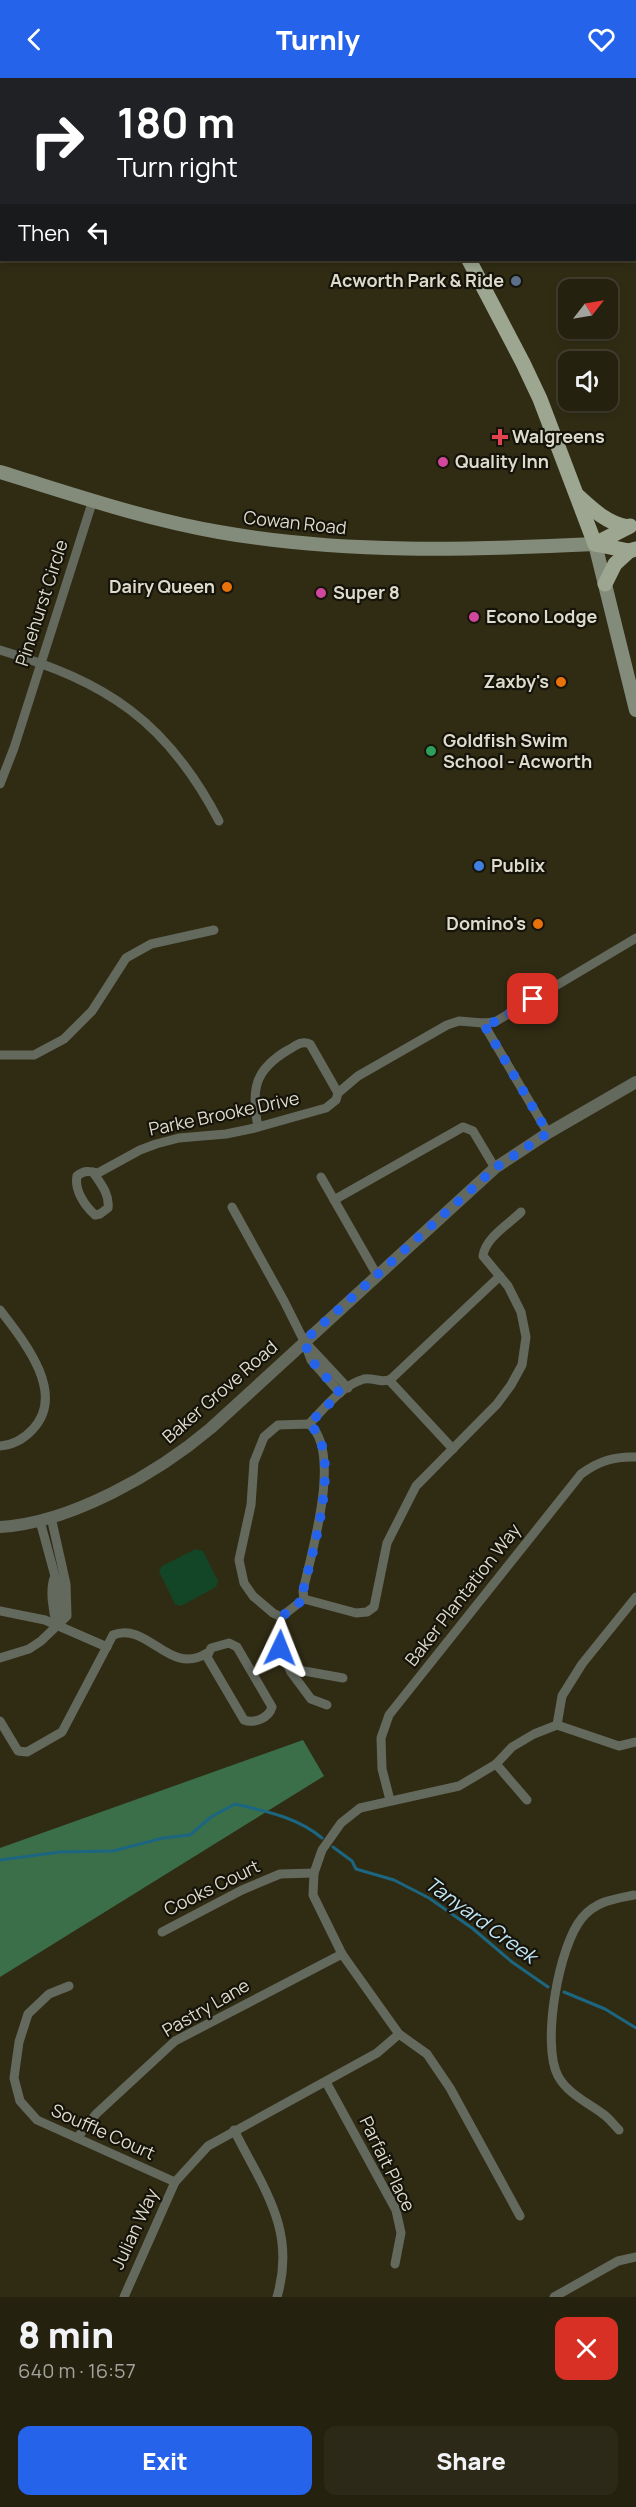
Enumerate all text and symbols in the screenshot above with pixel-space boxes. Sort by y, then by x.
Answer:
text: Turnly [276,21,360,58]
icon: back [18,23,51,56]
icon: heart [585,23,618,56]
text: 180 m [117,93,235,151]
icon: right [18,102,96,180]
text: Turn right [117,148,238,185]
icon: left [82,216,115,249]
text: Then [18,218,70,248]
place label: Acworth Park & Ride [330,268,504,292]
marker: Acworth Park & Ride [509,274,523,288]
north arrow [558,279,618,339]
map controls [558,279,618,411]
button: sound [558,351,618,411]
place label: Walgreens [512,424,605,448]
marker: Walgreens [493,430,507,444]
place label: Quality Inn [455,449,549,473]
marker: Quality Inn [436,455,450,469]
street label: Cowan Road [242,505,348,539]
street label: Pinehurst Circle [9,536,73,669]
place label: Dairy Queen [109,574,215,598]
marker: Dairy Queen [220,580,234,594]
place label: Super 8 [333,580,400,604]
marker: Super 8 [314,586,328,600]
place label: Econo Lodge [486,604,597,628]
marker: Econo Lodge [467,610,481,624]
place label: Zaxby's [483,669,549,693]
marker: Zaxby's [554,675,568,689]
place label: Goldfish Swim School - Acworth [443,728,592,773]
marker: Goldfish Swim School - Acworth [424,744,438,758]
place label: Publix [491,853,545,877]
marker: Publix [472,859,486,873]
place label: Domino's [446,911,526,935]
marker: Domino's [531,917,545,931]
pin [507,973,558,1024]
icon: arrive [516,982,549,1015]
street label: Parke Brooke Drive [146,1085,301,1141]
street label: Baker Grove Road [157,1335,282,1448]
street label: Baker Plantation Way [399,1518,526,1671]
position arrow [248,1616,312,1680]
street label: Cooks Court [160,1854,264,1921]
water label: Tanyard Creek [420,1870,545,1971]
street label: Pastry Lane [158,1973,253,2042]
street label: Souffle Court [48,2097,159,2165]
street label: Parfait Place [354,2112,421,2215]
street label: Julian Way [105,2184,164,2273]
text: 8 min [18,2310,114,2359]
button: close [555,2317,618,2380]
text: 640 m · 16:57 [18,2357,136,2384]
button: Exit [18,2426,312,2495]
button: Share [324,2426,618,2495]

